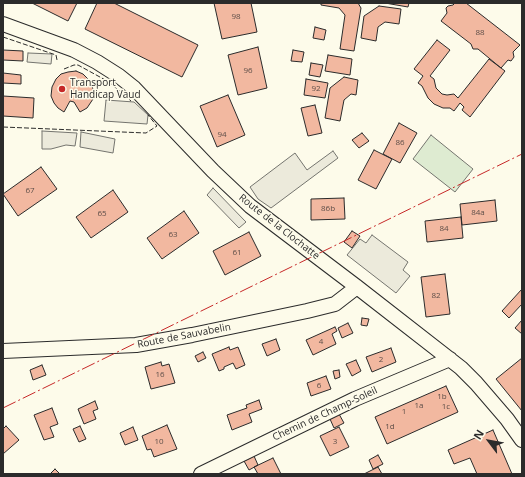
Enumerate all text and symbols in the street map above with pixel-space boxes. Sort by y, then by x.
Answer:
house number: 98 [231,12,241,22]
house number: 88 [475,28,485,38]
house number: 96 [243,66,253,76]
place label: Transport Handicap Vaud [70,77,141,100]
marker: Transport Handicap Vaud [57,84,67,94]
house number: 92 [311,84,321,94]
house number: 94 [217,130,227,140]
house number: 86 [395,138,405,148]
house number: 67 [25,186,35,196]
street label: Route de la Clochatte [236,192,322,262]
house number: 86b [321,204,335,214]
house number: 84a [471,208,485,218]
house number: 65 [97,209,107,219]
house number: 84 [439,224,449,234]
house number: 63 [168,230,178,240]
house number: 61 [232,248,242,258]
house number: 82 [431,291,441,301]
street label: Route de Sauvabelin [136,321,232,351]
house number: 4 [319,337,323,347]
house number: 2 [379,355,383,365]
house number: 16 [155,370,165,380]
house number: 6 [317,381,321,391]
street label: Chemin de Champ-Soleil [271,384,379,444]
house number: 1b [437,392,447,402]
house number: 1a [414,401,424,411]
house number: 1c [442,402,450,412]
house number: 1 [402,407,406,417]
north arrow [469,421,509,461]
house number: 1d [385,422,395,432]
text: N [470,427,487,442]
house number: 10 [154,437,164,447]
house number: 3 [333,437,337,447]

